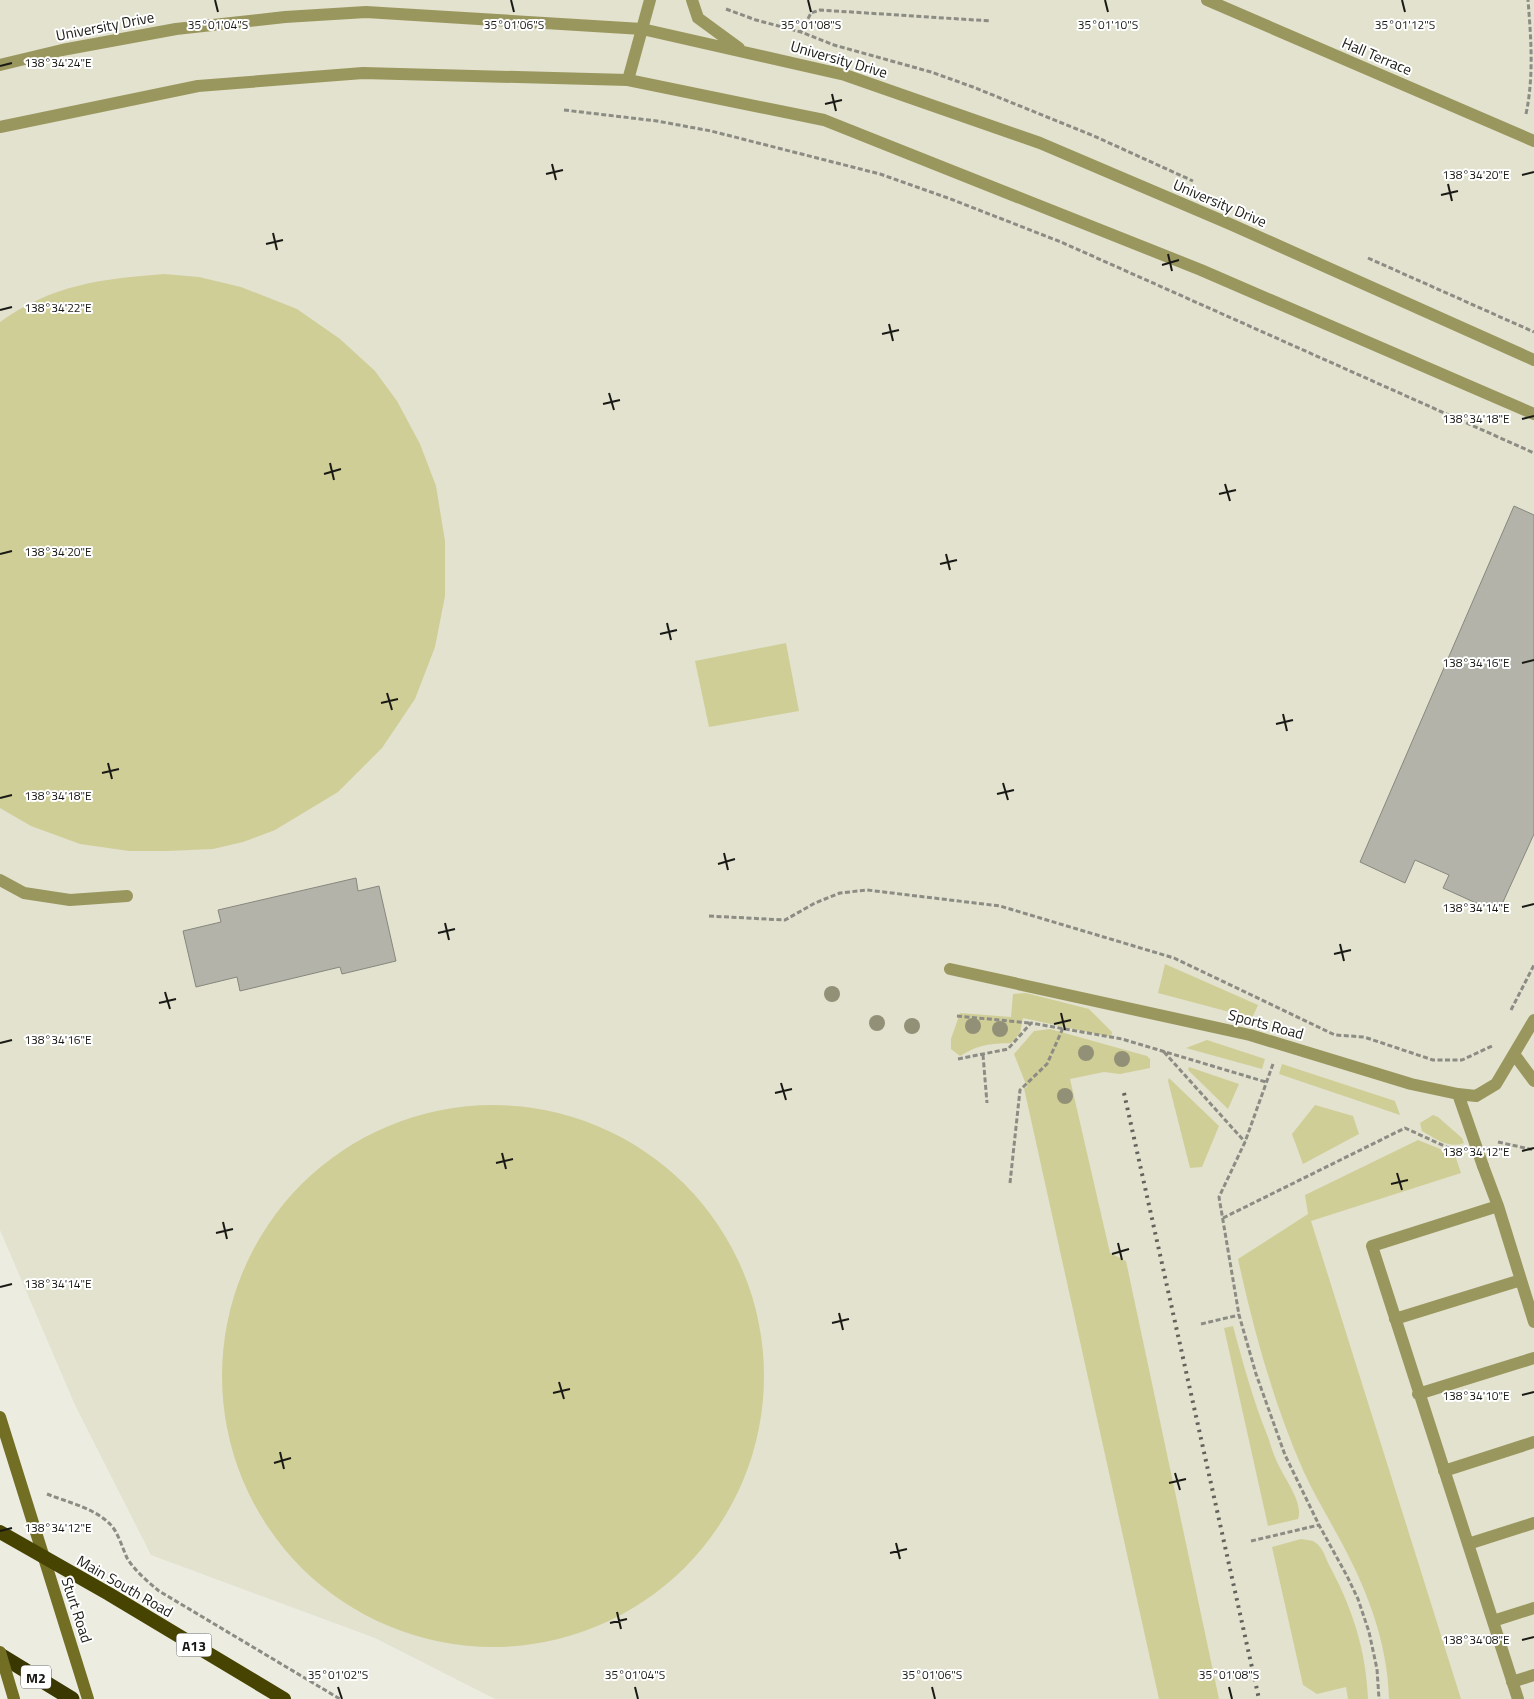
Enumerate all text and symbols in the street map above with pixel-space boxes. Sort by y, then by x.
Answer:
street label: University Drive [54,5,156,47]
text: 35°01'04"S [188,15,248,34]
text: 35°01'06"S [484,15,544,34]
text: 35°01'08"S [781,15,841,34]
text: 35°01'10"S [1078,15,1138,34]
text: 35°01'12"S [1375,15,1435,34]
street label: Hall Terrace [1338,31,1416,81]
street label: University Drive [788,34,890,84]
text: 138°34'24"E [24,53,92,72]
text: 138°34'20"E [1442,165,1510,184]
street label: University Drive [1170,173,1270,233]
text: 138°34'22"E [24,298,92,317]
text: 138°34'18"E [1442,409,1510,428]
text: 138°34'20"E [24,542,92,561]
text: 138°34'16"E [1442,653,1510,672]
text: 138°34'18"E [24,786,92,805]
text: 138°34'14"E [1442,898,1510,917]
street label: Sports Road [1226,1003,1306,1045]
text: 138°34'16"E [24,1030,92,1049]
text: 138°34'12"E [1442,1142,1510,1161]
text: 138°34'14"E [24,1274,92,1293]
text: 138°34'10"E [1442,1386,1510,1405]
text: 138°34'12"E [24,1518,92,1537]
street label: Main South Road [73,1549,177,1623]
street label: Sturt Road [56,1574,98,1646]
text: 138°34'08"E [1442,1630,1510,1649]
road number: A13 [176,1634,212,1656]
road number: M2 [21,1665,51,1688]
text: 35°01'02"S [308,1665,368,1684]
text: 35°01'04"S [605,1665,665,1684]
text: 35°01'06"S [902,1665,962,1684]
text: 35°01'08"S [1199,1665,1259,1684]

